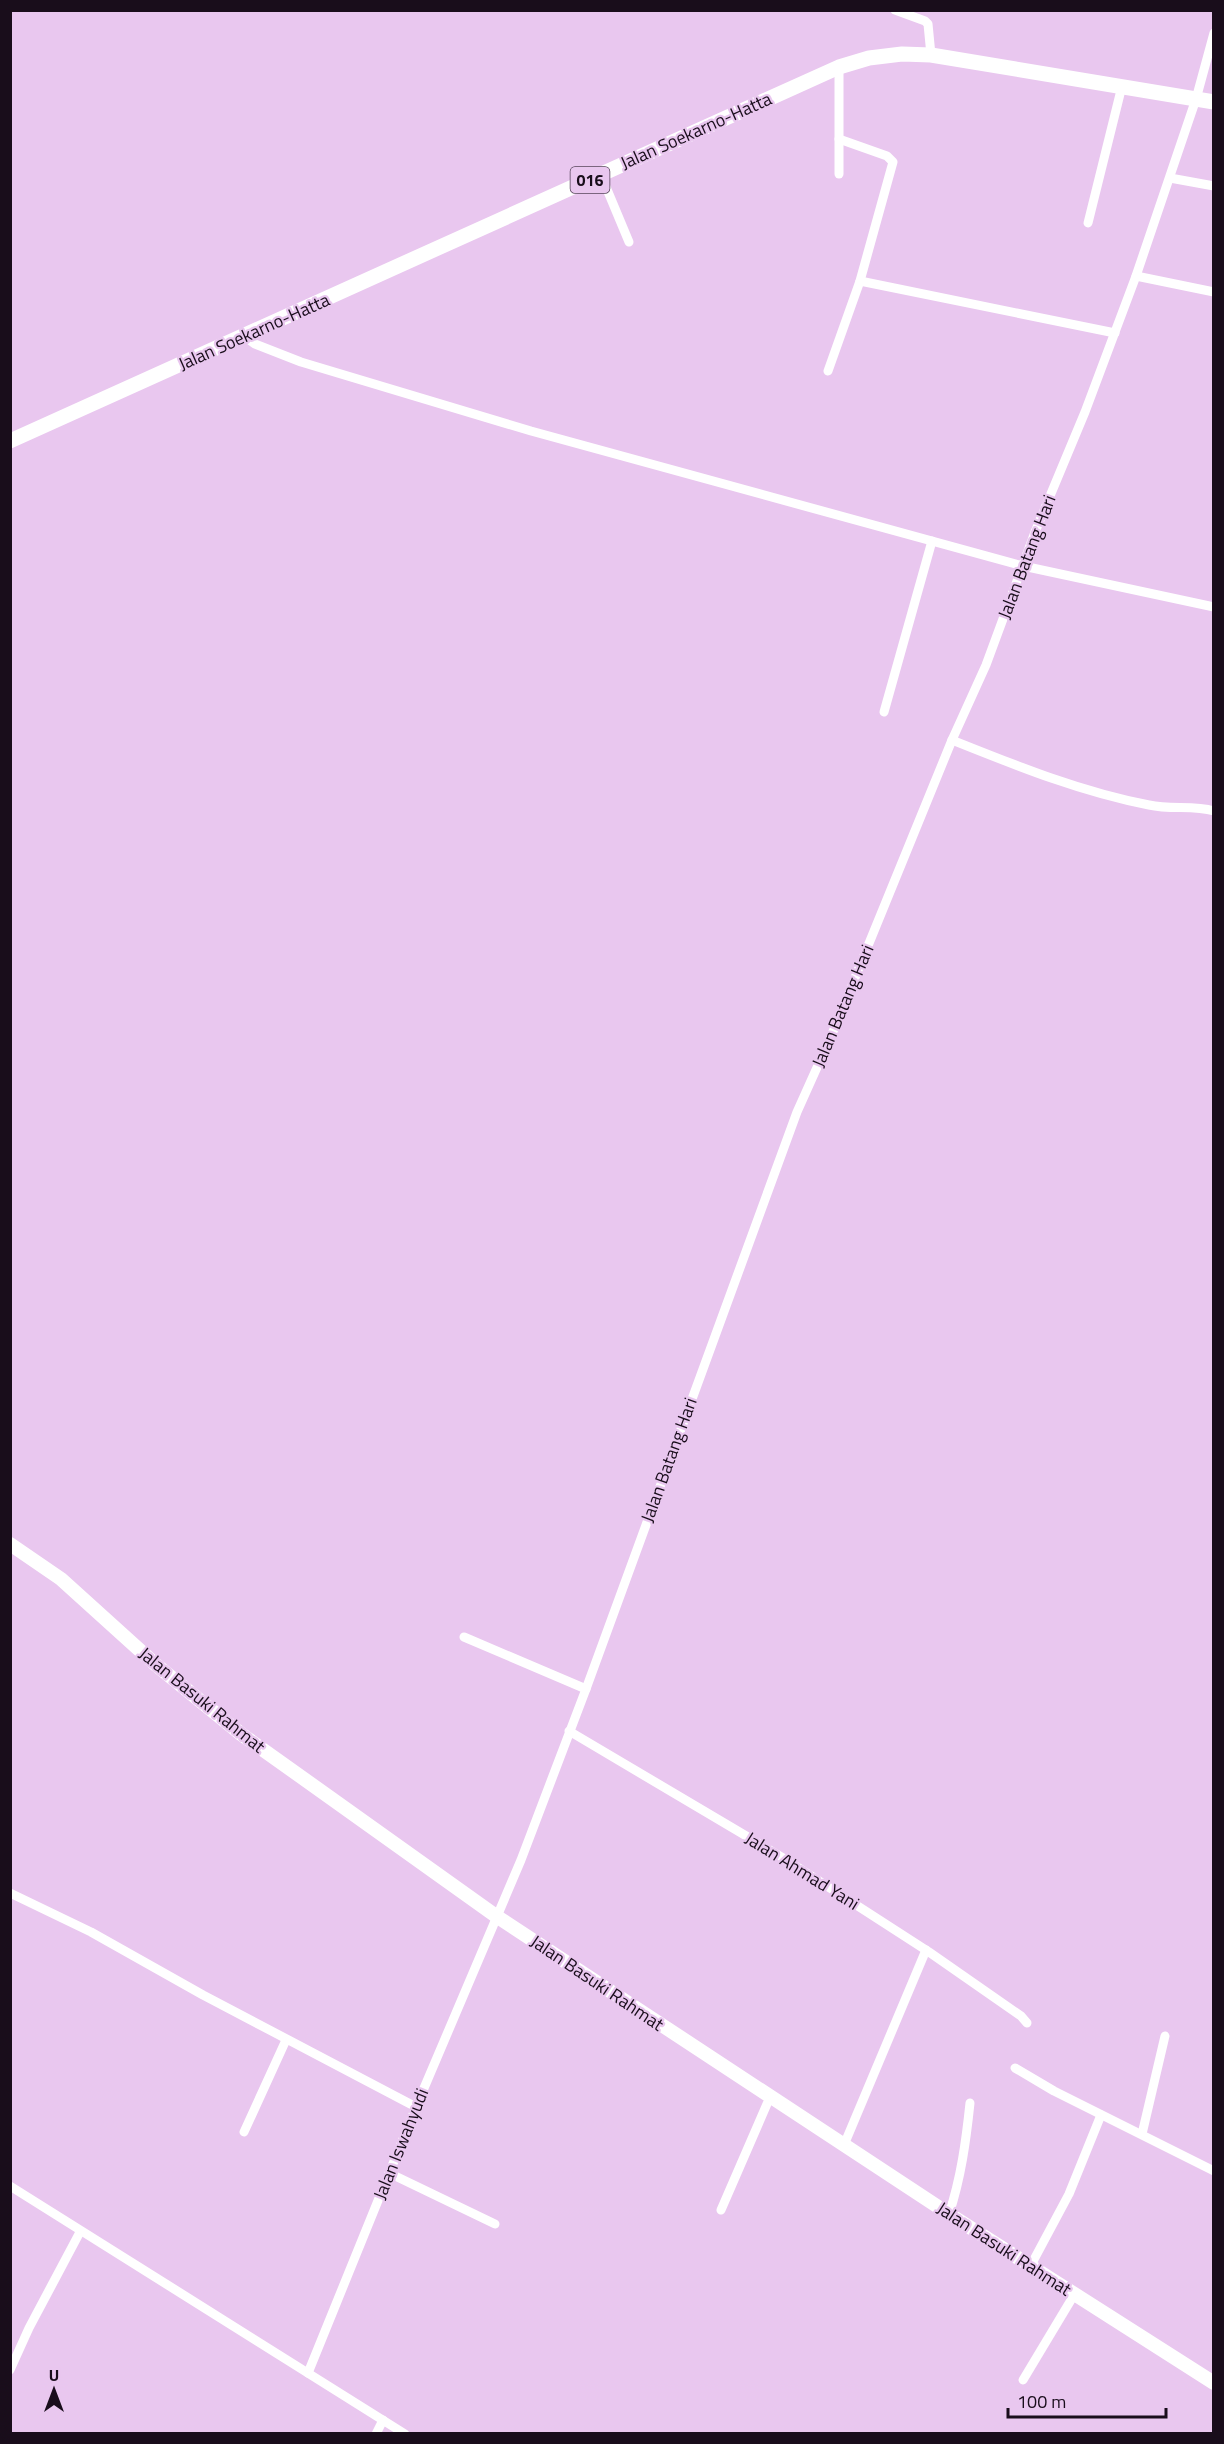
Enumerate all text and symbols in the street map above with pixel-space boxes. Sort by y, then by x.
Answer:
street label: Jalan Soekarno-Hatta [616,85,776,176]
road number: 016 [570,167,610,193]
street label: Jalan Soekarno-Hatta [174,286,334,377]
street label: Jalan Batang Hari [991,491,1063,623]
street label: Jalan Batang Hari [805,940,880,1071]
street label: Jalan Batang Hari [633,1394,704,1526]
street label: Jalan Basuki Rahmat [133,1640,272,1760]
street label: Jalan Ahmad Yani [740,1825,865,1916]
street label: Jalan Basuki Rahmat [525,1928,670,2038]
street label: Jalan Iswahyudi [366,2084,435,2203]
street label: Jalan Basuki Rahmat [932,2195,1077,2303]
north arrow [24,2360,84,2420]
text: U [49,2363,59,2387]
scale bar [1008,2381,1166,2419]
text: 100 m [1017,2388,1066,2415]

